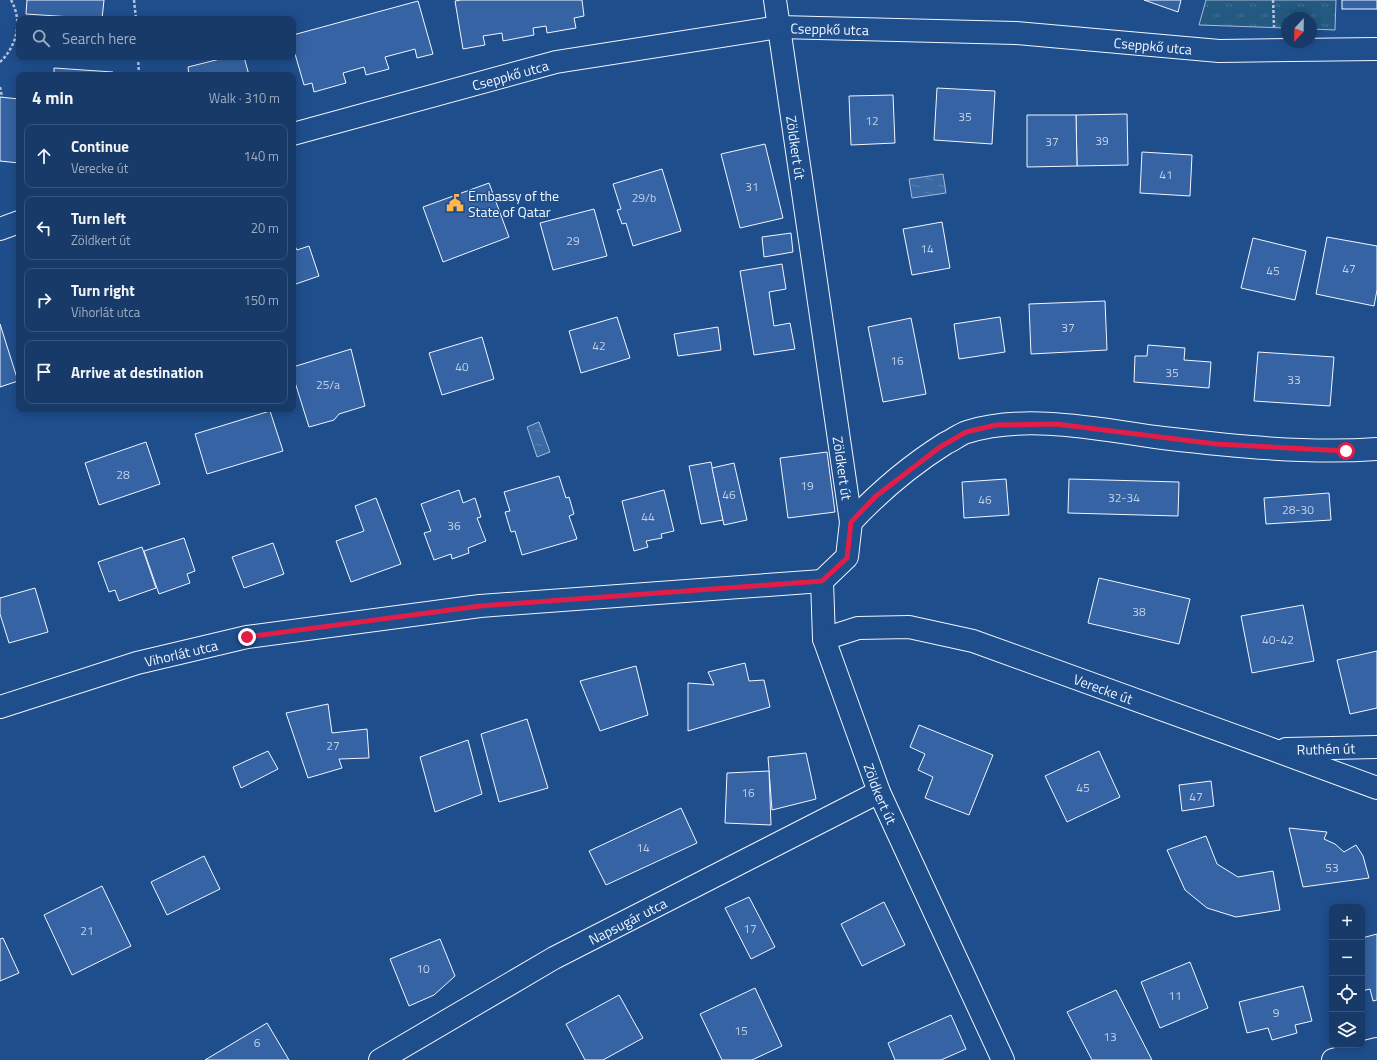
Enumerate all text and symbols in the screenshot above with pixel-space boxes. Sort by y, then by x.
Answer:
north arrow [1281,12,1317,48]
search box [16,16,296,60]
street label: Cseppkő utca [790,17,869,40]
icon: search [30,27,52,49]
text: Search here [62,27,136,50]
street label: Cseppkő utca [1113,31,1193,59]
street label: Cseppkő utca [469,54,551,95]
text: 4 min [32,85,73,111]
text: Walk · 310 m [209,88,280,108]
house number: 35 [958,107,972,126]
house number: 12 [865,111,879,130]
street label: Zöldkert út [781,114,811,181]
house number: 39 [1095,131,1109,150]
house number: 37 [1045,132,1059,151]
text: Continue [71,135,129,158]
icon: ahead [33,145,55,167]
text: 140 m [243,146,279,166]
text: Verecke út [71,158,128,178]
house number: 41 [1159,165,1173,184]
house number: 31 [745,177,759,196]
place label: Embassy of the State of Qatar [468,185,559,222]
house number: 29/b [632,188,656,207]
public building icon: Embassy of the State of Qatar [445,193,465,213]
text: Turn left [71,207,126,230]
icon: left [33,217,55,239]
text: 20 m [251,218,279,238]
text: Zöldkert út [71,230,131,250]
house number: 29 [566,231,580,250]
house number: 14 [920,239,934,258]
house number: 47 [1342,259,1356,278]
house number: 45 [1266,261,1280,280]
text: Turn right [71,279,135,302]
icon: right [33,289,55,311]
text: 150 m [243,290,279,310]
text: Vihorlát utca [71,302,140,322]
house number: 37 [1061,318,1075,337]
house number: 42 [592,336,606,355]
house number: 16 [890,351,904,370]
house number: 40 [455,357,469,376]
icon: arrive [33,361,55,383]
text: Arrive at destination [71,361,204,384]
house number: 35 [1165,363,1179,382]
house number: 33 [1287,370,1301,389]
house number: 25/a [316,375,340,394]
street label: Zöldkert út [828,435,858,501]
route start [1337,442,1355,460]
house number: 28 [116,465,130,484]
house number: 19 [800,476,814,495]
house number: 46 [722,485,736,504]
house number: 32-34 [1108,488,1140,507]
house number: 46 [978,490,992,509]
house number: 28-30 [1282,500,1314,519]
house number: 44 [641,507,655,526]
house number: 36 [447,516,461,535]
house number: 38 [1132,602,1146,621]
route end [238,628,256,646]
house number: 40-42 [1262,630,1294,649]
street label: Vihorlát utca [142,634,220,671]
street label: Verecke út [1071,668,1136,709]
house number: 27 [326,736,340,755]
street label: Ruthén út [1296,737,1356,759]
street label: Zöldkert út [859,760,903,827]
house number: 45 [1076,778,1090,797]
house number: 16 [741,783,755,802]
house number: 47 [1189,787,1203,806]
house number: 14 [636,838,650,857]
house number: 53 [1325,858,1339,877]
street label: Napsugár utca [584,892,670,949]
map controls [1329,904,1365,1048]
button: + [1329,904,1365,940]
house number: 17 [743,919,757,938]
house number: 21 [80,921,94,940]
button: − [1329,940,1365,976]
house number: 10 [416,959,430,978]
button: locate [1329,976,1365,1012]
house number: 11 [1168,986,1182,1005]
house number: 9 [1273,1003,1280,1022]
button: layers [1329,1012,1365,1048]
house number: 15 [734,1021,748,1040]
house number: 13 [1103,1027,1117,1046]
house number: 6 [254,1033,261,1052]

